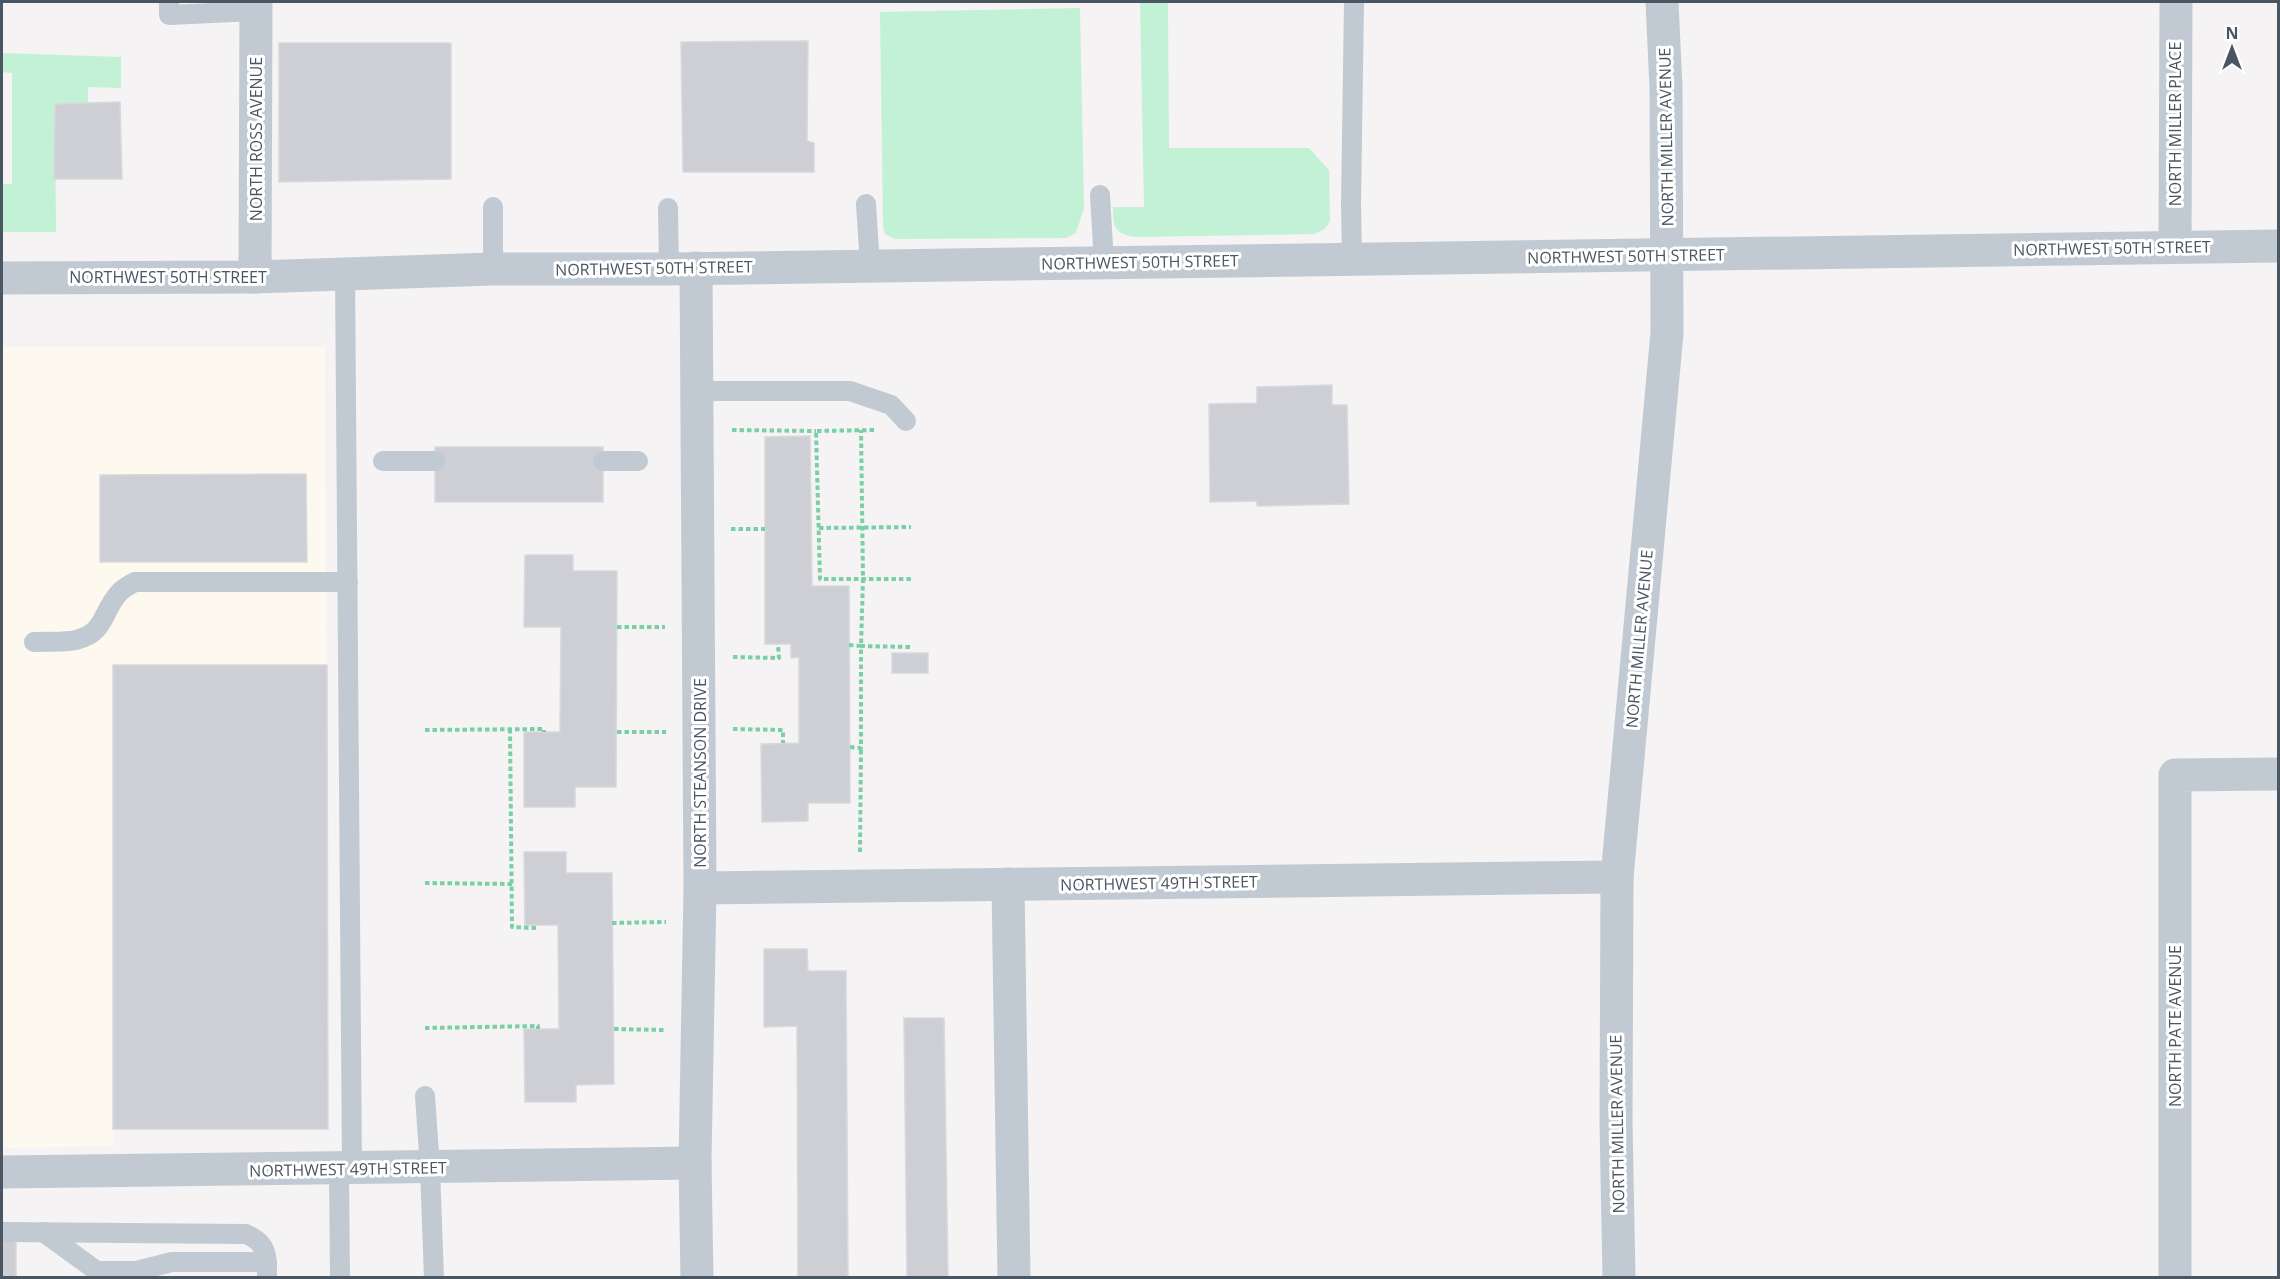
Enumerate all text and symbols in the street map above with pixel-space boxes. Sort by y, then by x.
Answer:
north arrow [2202,18,2262,78]
text: N [2225,22,2239,44]
street label: NORTH MILLER PLACE [2164,42,2186,206]
street label: NORTH MILLER AVENUE [1653,47,1679,227]
street label: NORTH ROSS AVENUE [245,57,267,221]
street label: NORTHWEST 50TH STREET [2013,235,2211,261]
street label: NORTHWEST 50TH STREET [1527,243,1725,269]
street label: NORTHWEST 50TH STREET [1041,249,1239,275]
street label: NORTHWEST 50TH STREET [555,255,753,281]
street label: NORTHWEST 50TH STREET [69,266,267,288]
street label: NORTH MILLER AVENUE [1620,549,1658,729]
street label: NORTH STEANSON DRIVE [689,678,711,868]
street label: NORTHWEST 49TH STREET [1060,870,1258,896]
street label: NORTH PATE AVENUE [2164,945,2186,1107]
street label: NORTH MILLER AVENUE [1604,1034,1630,1214]
street label: NORTHWEST 49TH STREET [249,1156,447,1182]

